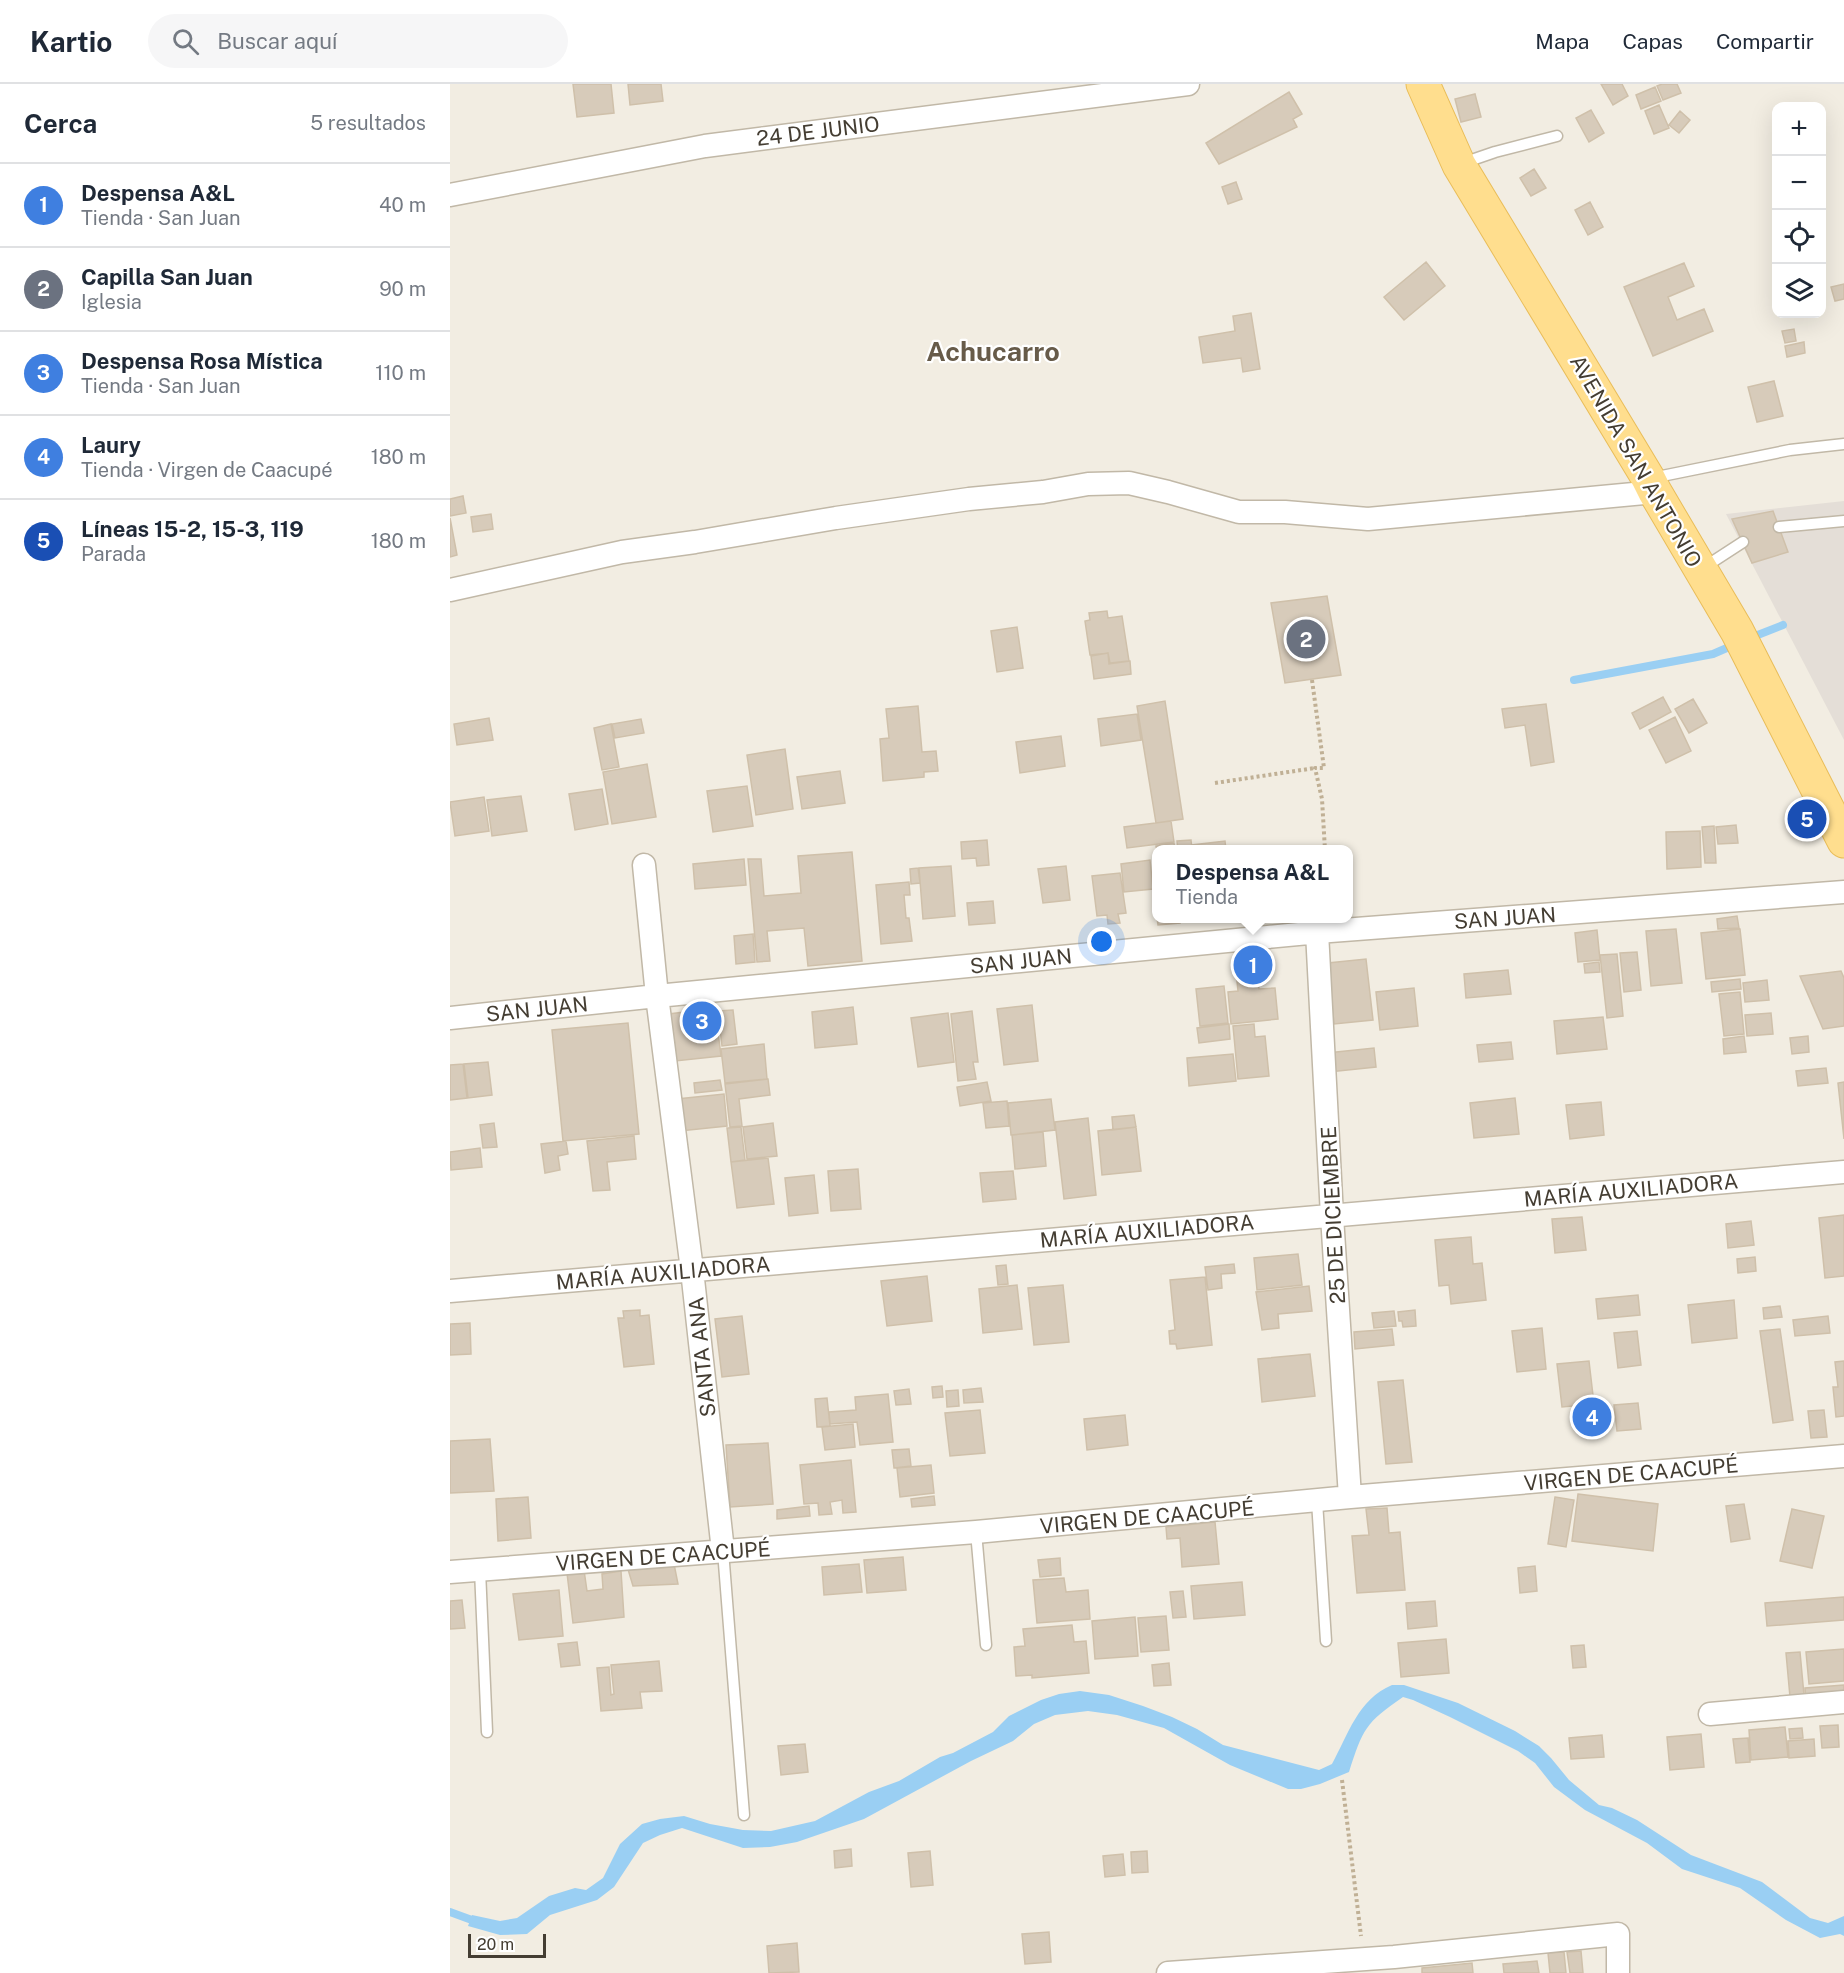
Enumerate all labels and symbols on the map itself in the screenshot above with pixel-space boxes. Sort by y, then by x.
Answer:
street label: 24 DE JUNIO [755,111,881,151]
district label: Achucarro [926,335,1060,367]
street label: AVENIDA SAN ANTONIO [1565,350,1707,572]
pin: 2 [1286,616,1326,662]
pin: 5 [1788,796,1826,842]
street label: SAN JUAN [1453,902,1557,934]
your location [1087,927,1116,956]
pin: 1 [1234,942,1272,988]
street label: SAN JUAN [969,943,1073,979]
street label: SAN JUAN [485,991,589,1027]
pin: 3 [682,998,722,1044]
street label: 25 DE DICIEMBRE [1316,1126,1350,1304]
street label: MARÍA AUXILIADORA [1523,1168,1739,1212]
street label: MARÍA AUXILIADORA [1039,1209,1255,1253]
street label: MARÍA AUXILIADORA [555,1251,771,1295]
street label: SANTA ANA [683,1296,721,1418]
pin: 4 [1572,1394,1612,1440]
street label: VIRGEN DE CAACUPÉ [1523,1452,1739,1496]
street label: VIRGEN DE CAACUPÉ [1039,1495,1255,1539]
street label: VIRGEN DE CAACUPÉ [555,1536,771,1576]
scale bar [468,1931,546,1958]

